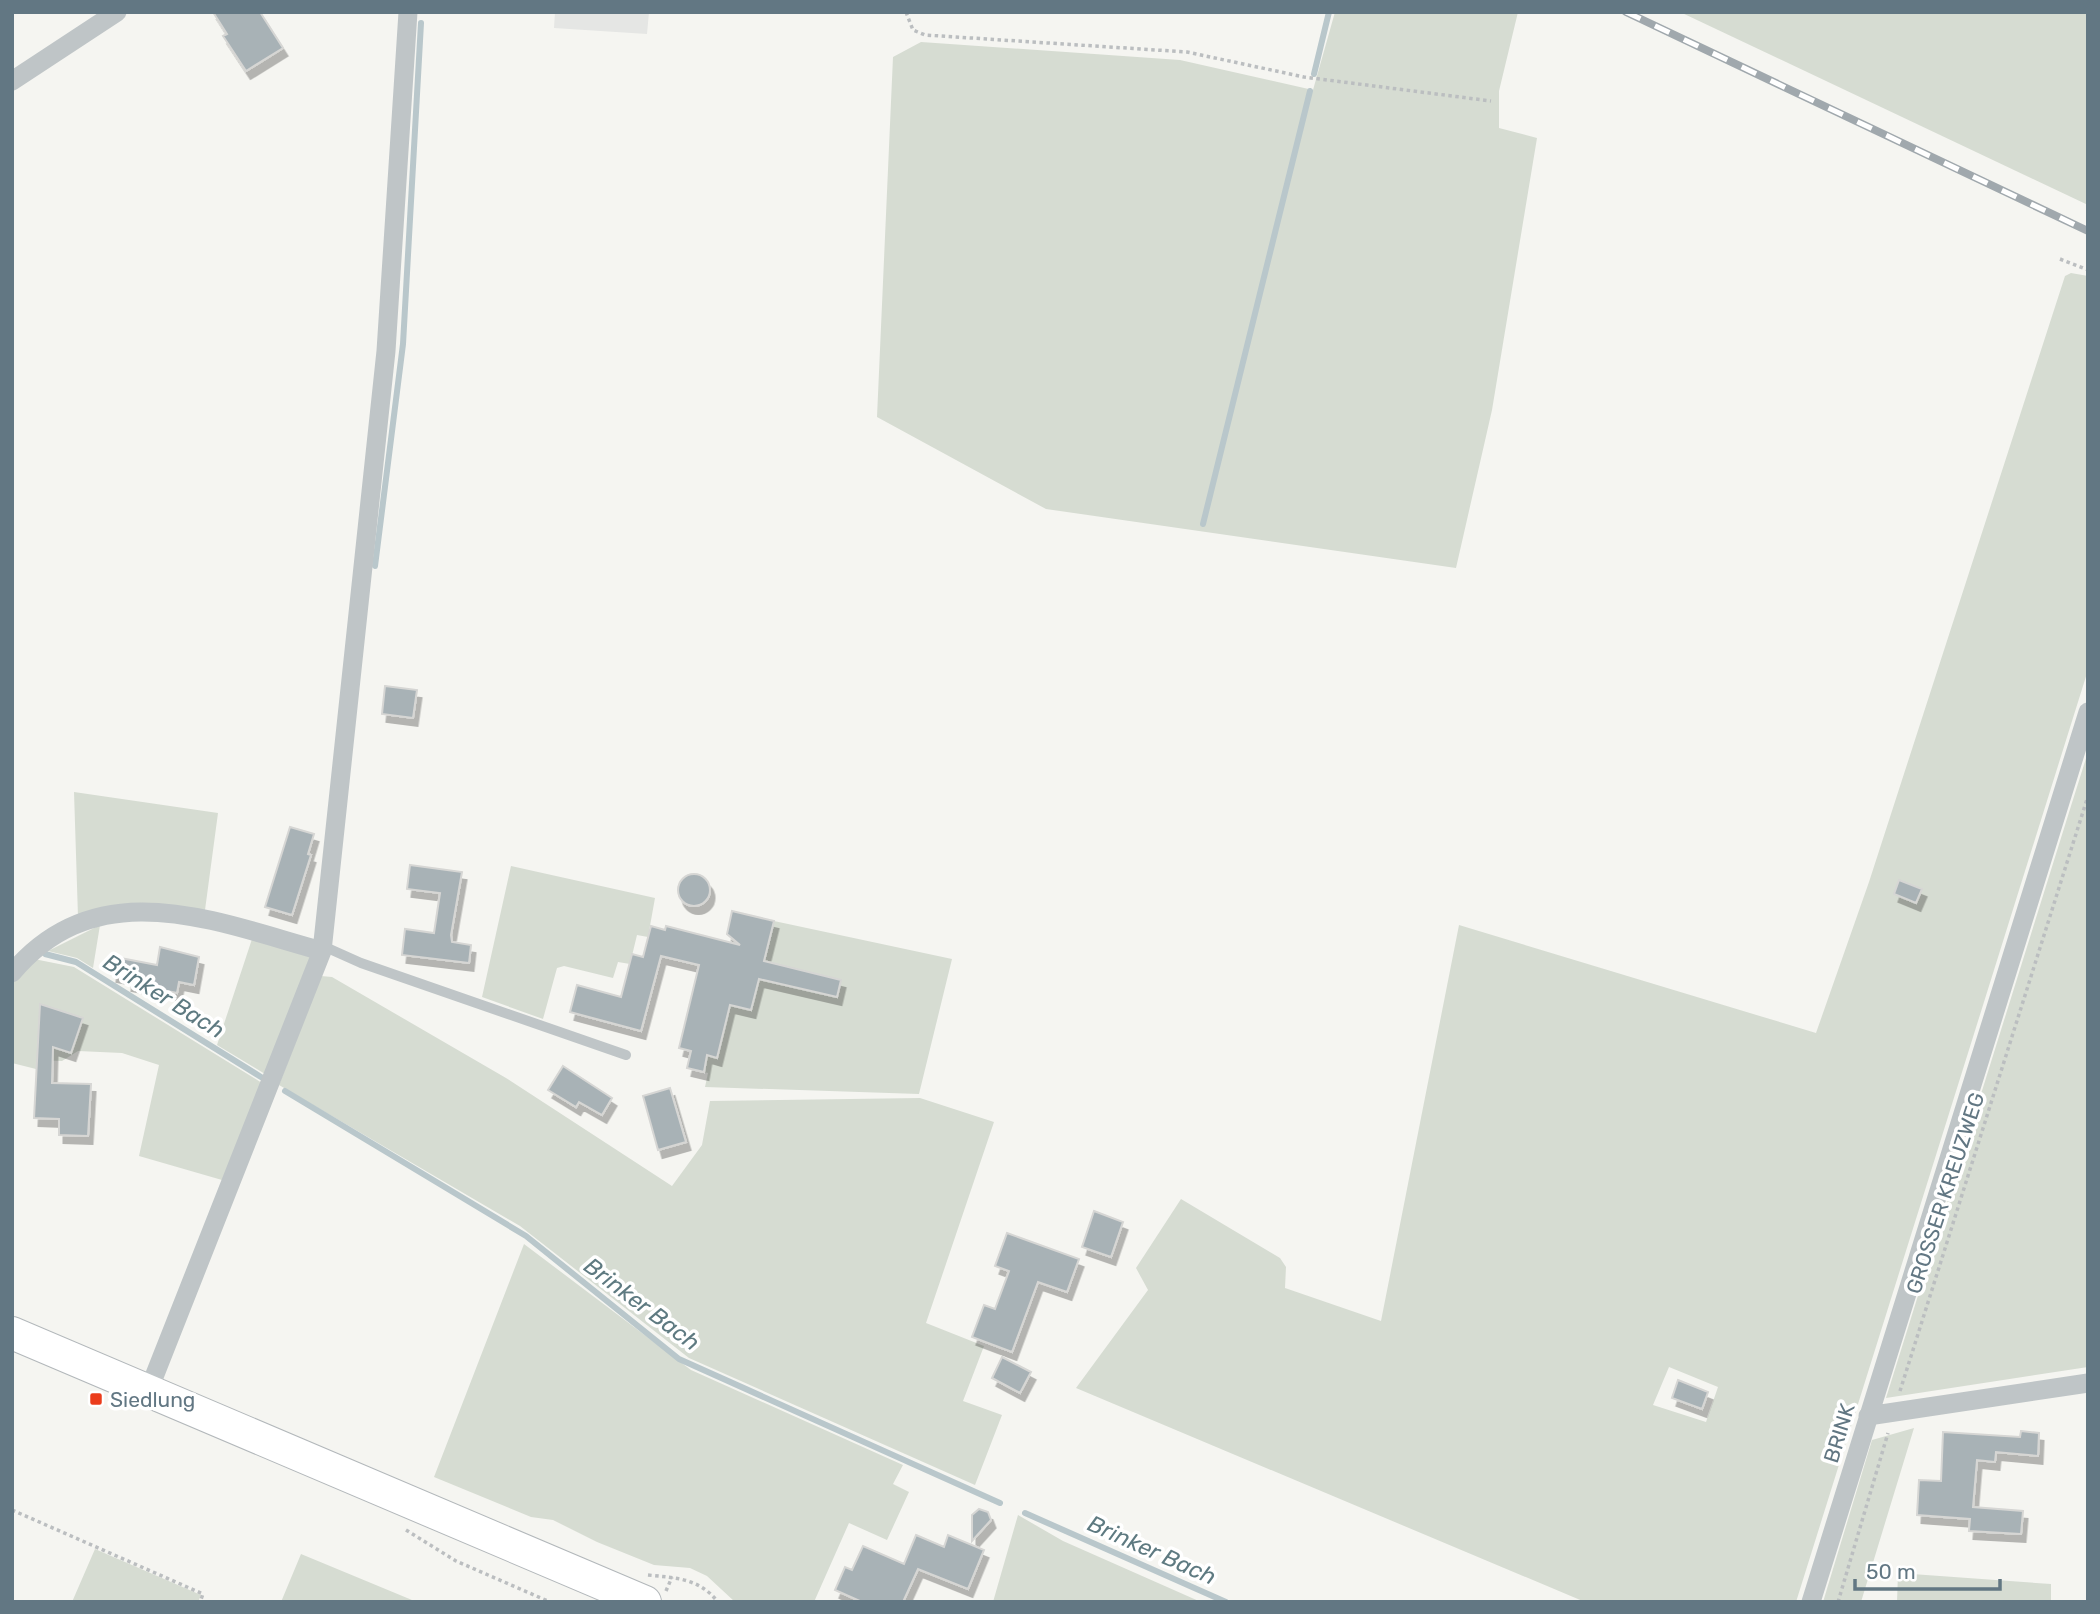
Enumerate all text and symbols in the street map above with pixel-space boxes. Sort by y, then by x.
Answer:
water label: Brinker Bach [98,948,230,1044]
street label: GROSSER KREUZWEG [1901,1089,1989,1297]
water label: Brinker Bach [579,1251,705,1357]
place label: Siedlung [110,1387,195,1412]
marker: Siedlung [88,1391,104,1407]
street label: BRINK [1818,1400,1860,1466]
water label: Brinker Bach [1083,1509,1221,1591]
scale bar [1855,1548,2000,1592]
text: 50 m [1866,1559,1916,1584]

